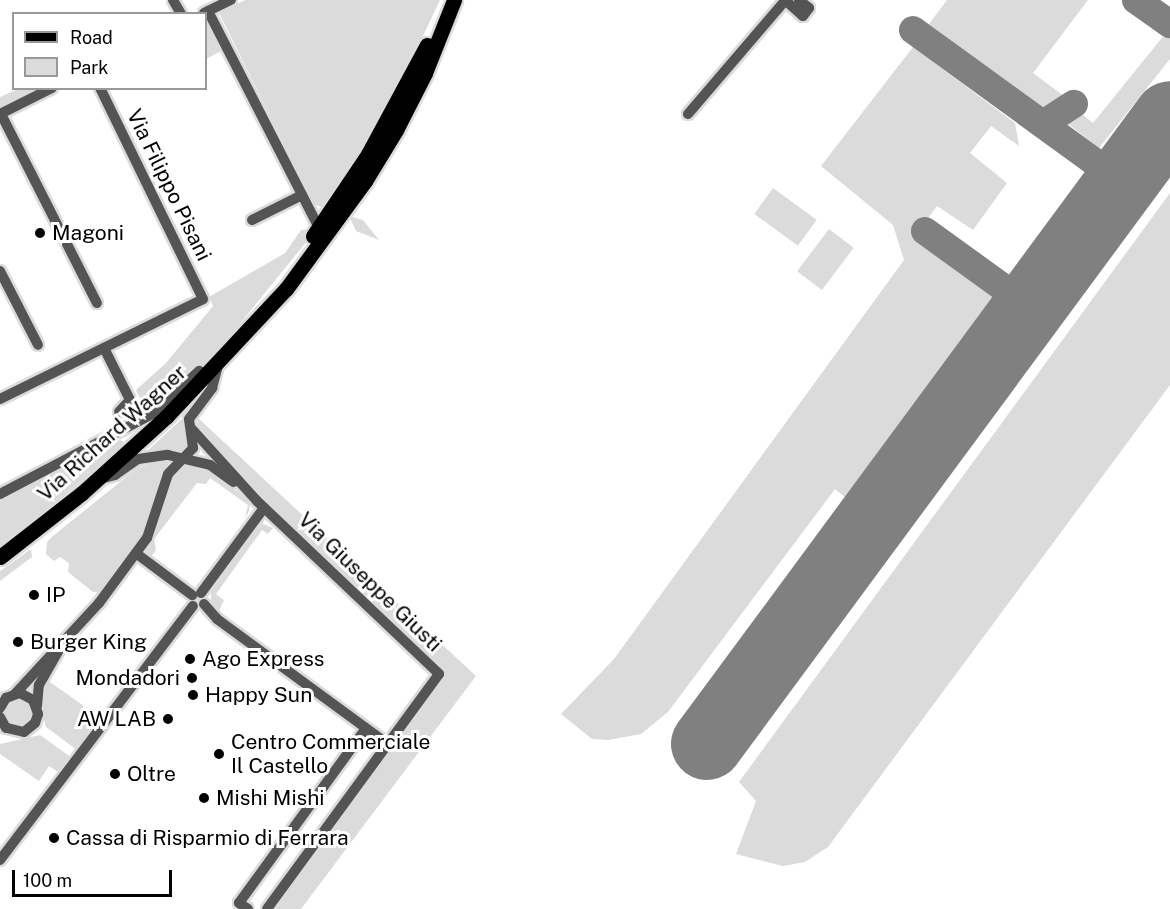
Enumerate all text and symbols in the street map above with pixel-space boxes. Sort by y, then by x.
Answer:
legend [12,12,207,90]
text: Road [70,27,113,48]
text: Park [70,57,108,78]
street label: Via Filippo Pisani [121,105,217,265]
place label: Magoni [52,220,124,246]
marker: Magoni [33,226,47,240]
street label: Via Richard Wagner [32,359,192,507]
street label: Via Giuseppe Giusti [293,507,447,657]
place label: IP [46,582,65,608]
marker: IP [27,588,41,602]
place label: Burger King [30,629,147,655]
marker: Burger King [11,635,25,649]
place label: Ago Express [202,646,325,672]
marker: Ago Express [183,652,197,666]
place label: Mondadori [76,665,180,691]
marker: Mondadori [185,671,199,685]
place label: Happy Sun [205,682,312,708]
marker: Happy Sun [186,688,200,702]
place label: AW LAB [77,706,156,732]
marker: AW LAB [161,712,175,726]
place label: Centro Commerciale Il Castello [231,729,431,779]
marker: Centro Commerciale Il Castello [212,747,226,761]
place label: Oltre [127,761,176,787]
marker: Oltre [108,767,122,781]
place label: Mishi Mishi [216,785,325,811]
marker: Mishi Mishi [197,791,211,805]
place label: Cassa di Risparmio di Ferrara [66,825,349,851]
marker: Cassa di Risparmio di Ferrara [47,831,61,845]
scale bar [15,858,176,896]
text: 100 m [23,870,72,891]

